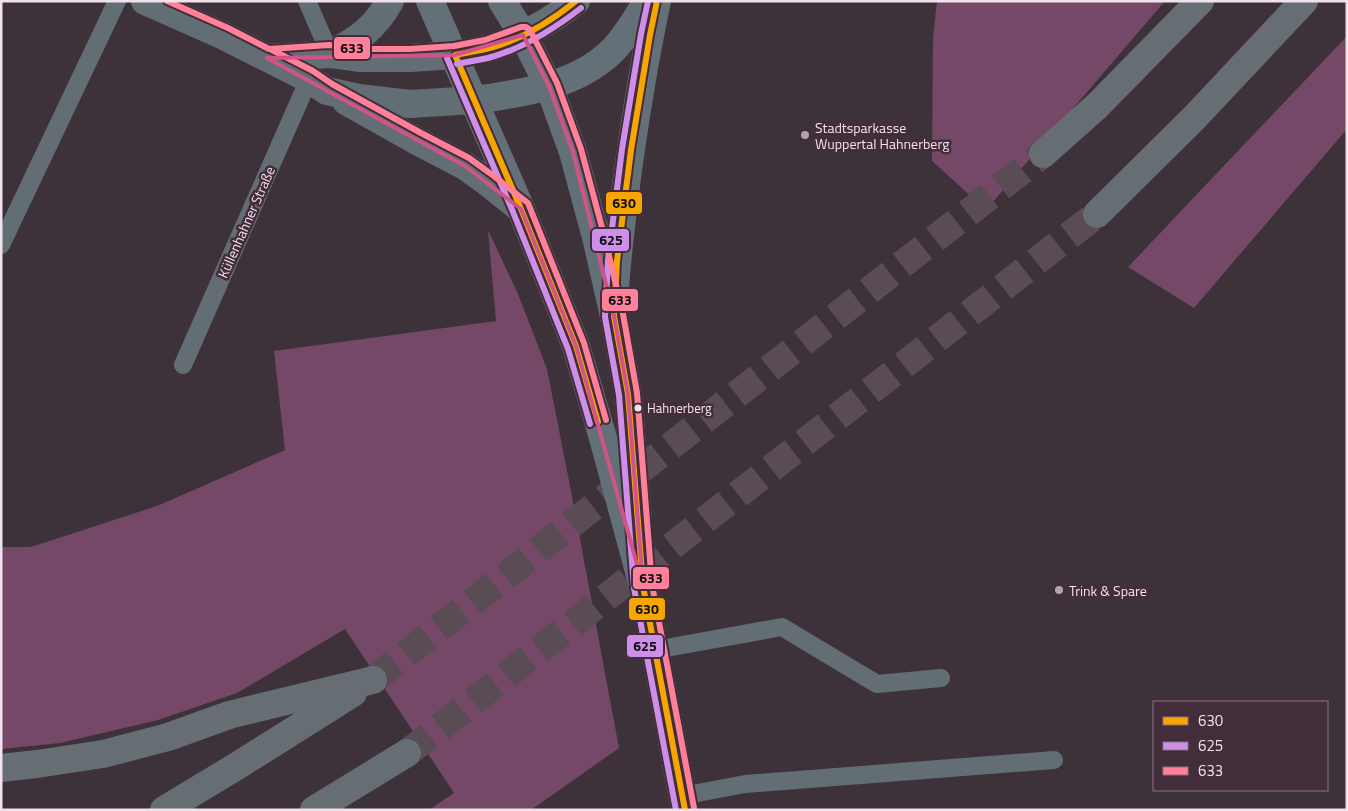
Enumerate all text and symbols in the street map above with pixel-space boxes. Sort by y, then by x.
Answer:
line badge: 633 [333,36,371,60]
text: 633 [340,37,364,58]
place label: Stadtsparkasse Wuppertal Hahnerberg [815,117,949,154]
marker: Stadtsparkasse Wuppertal Hahnerberg [799,129,811,141]
street label: Küllenhahner Straße [212,163,280,281]
line badge: 630 [605,191,643,215]
text: 630 [612,192,636,213]
line badge: 625 [591,228,630,252]
text: 625 [599,229,623,250]
line badge: 633 [601,288,639,312]
text: 633 [608,289,632,310]
place label: Hahnerberg [647,398,712,418]
marker: Hahnerberg [633,403,643,413]
line badge: 633 [632,566,670,590]
text: 633 [639,567,663,588]
place label: Trink & Spare [1069,580,1147,601]
marker: Trink & Spare [1053,584,1065,596]
line badge: 630 [628,597,666,621]
text: 630 [635,598,659,619]
line badge: 625 [626,634,664,658]
text: 625 [633,635,657,656]
legend [1153,701,1328,791]
text: 630 [1198,709,1223,732]
text: 625 [1198,734,1223,757]
text: 633 [1198,759,1223,782]

